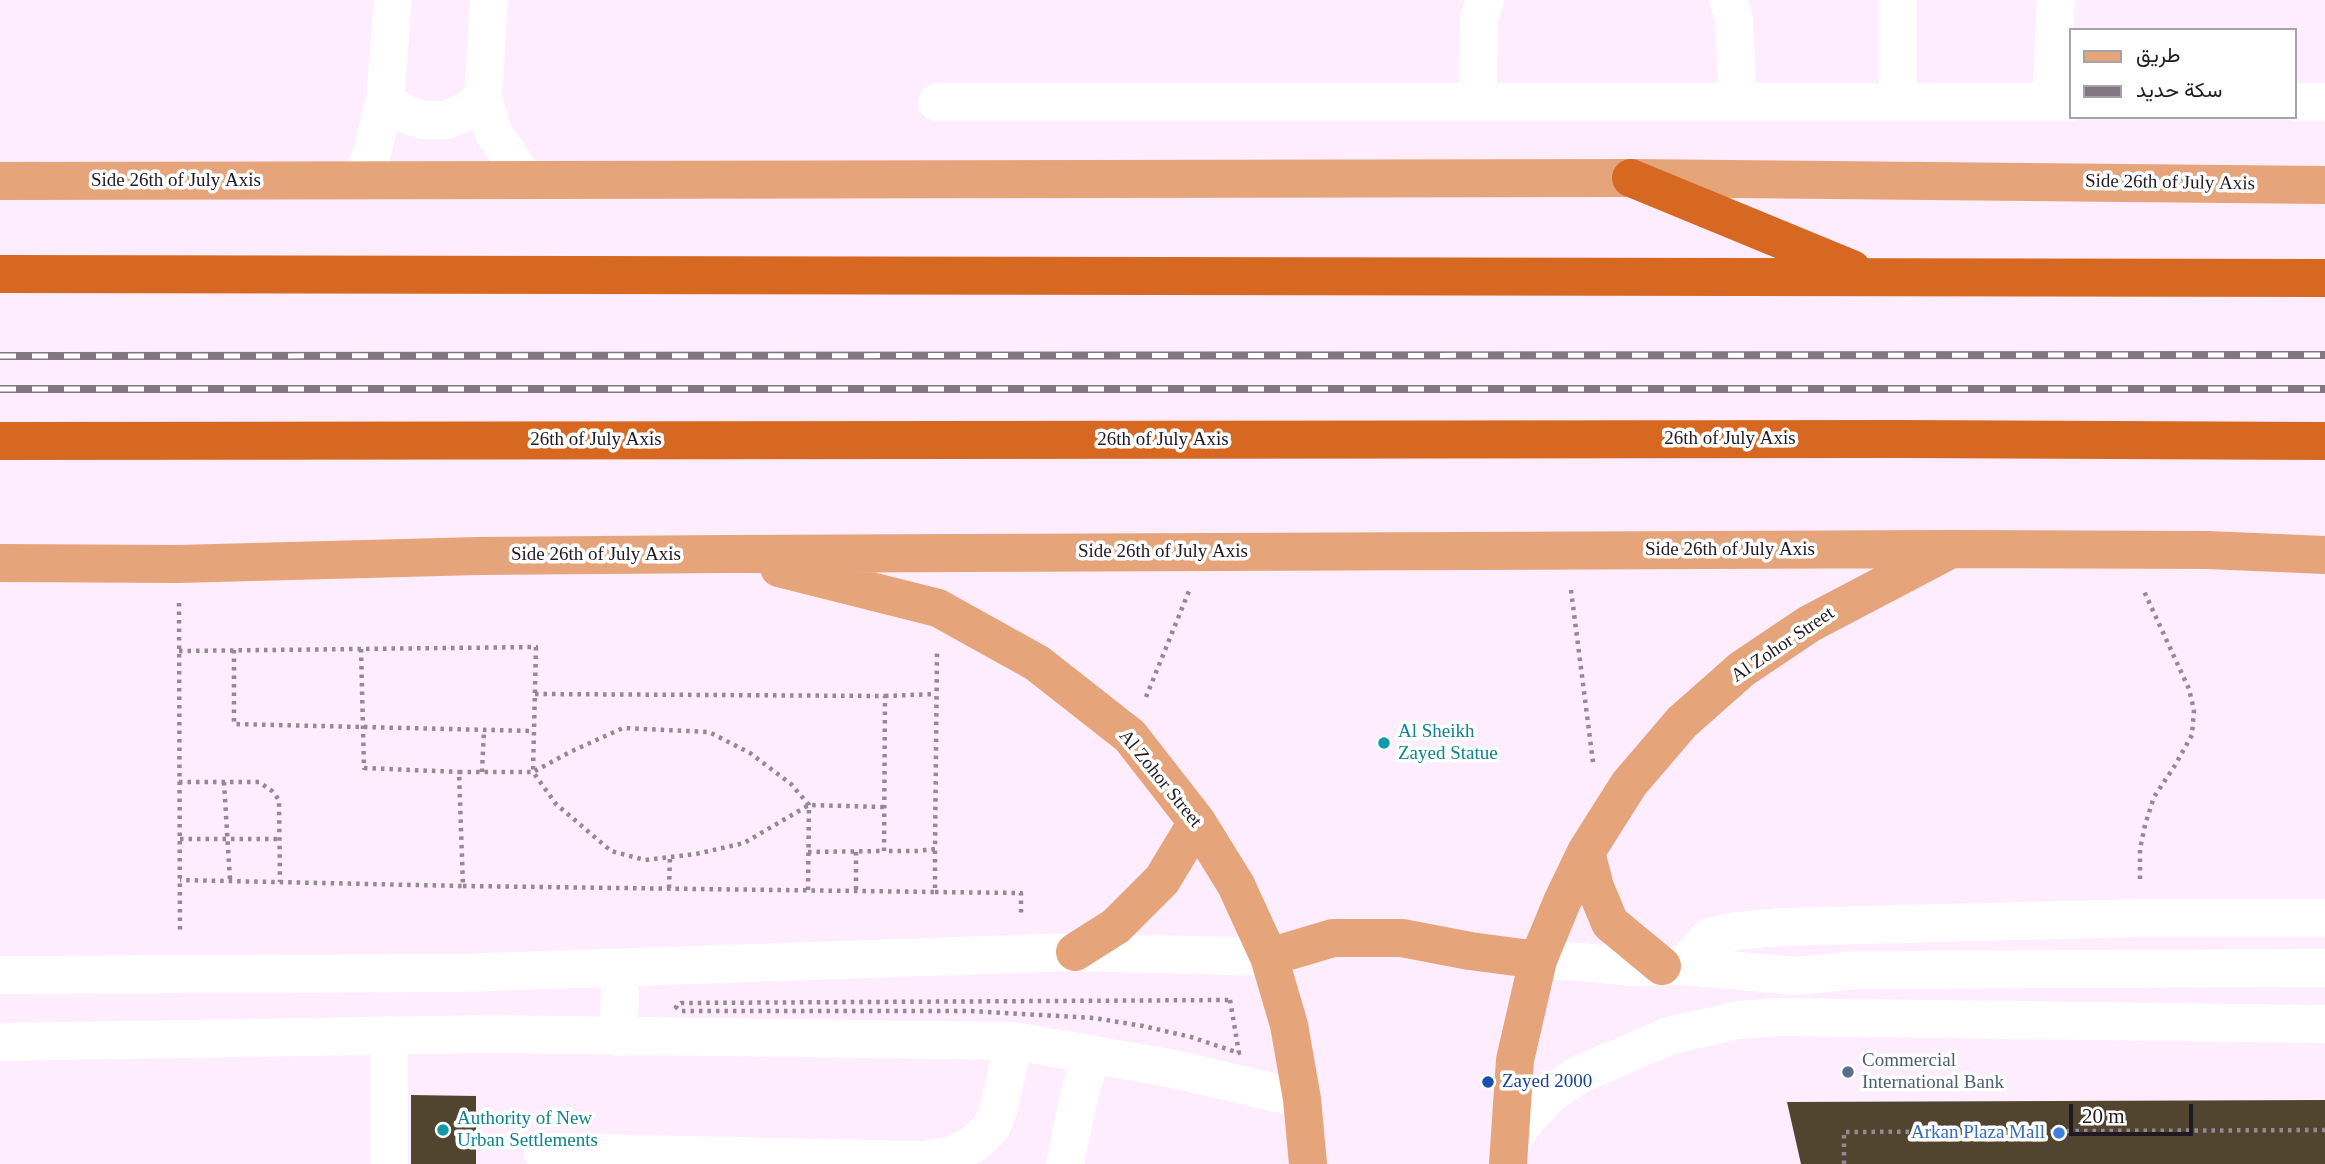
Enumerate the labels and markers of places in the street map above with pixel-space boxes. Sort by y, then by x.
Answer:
place label: Al Sheikh Zayed Statue [1398,721,1498,765]
marker: Al Sheikh Zayed Statue [1376,735,1392,751]
place label: Commercial International Bank [1862,1050,2004,1094]
marker: Commercial International Bank [1840,1064,1856,1080]
place label: Zayed 2000 [1502,1071,1592,1093]
marker: Zayed 2000 [1480,1074,1496,1090]
place label: Authority of New Urban Settlements [457,1108,598,1152]
marker: Authority of New Urban Settlements [435,1122,451,1138]
place label: Arkan Plaza Mall [1911,1122,2045,1144]
marker: Arkan Plaza Mall [2051,1125,2067,1141]

